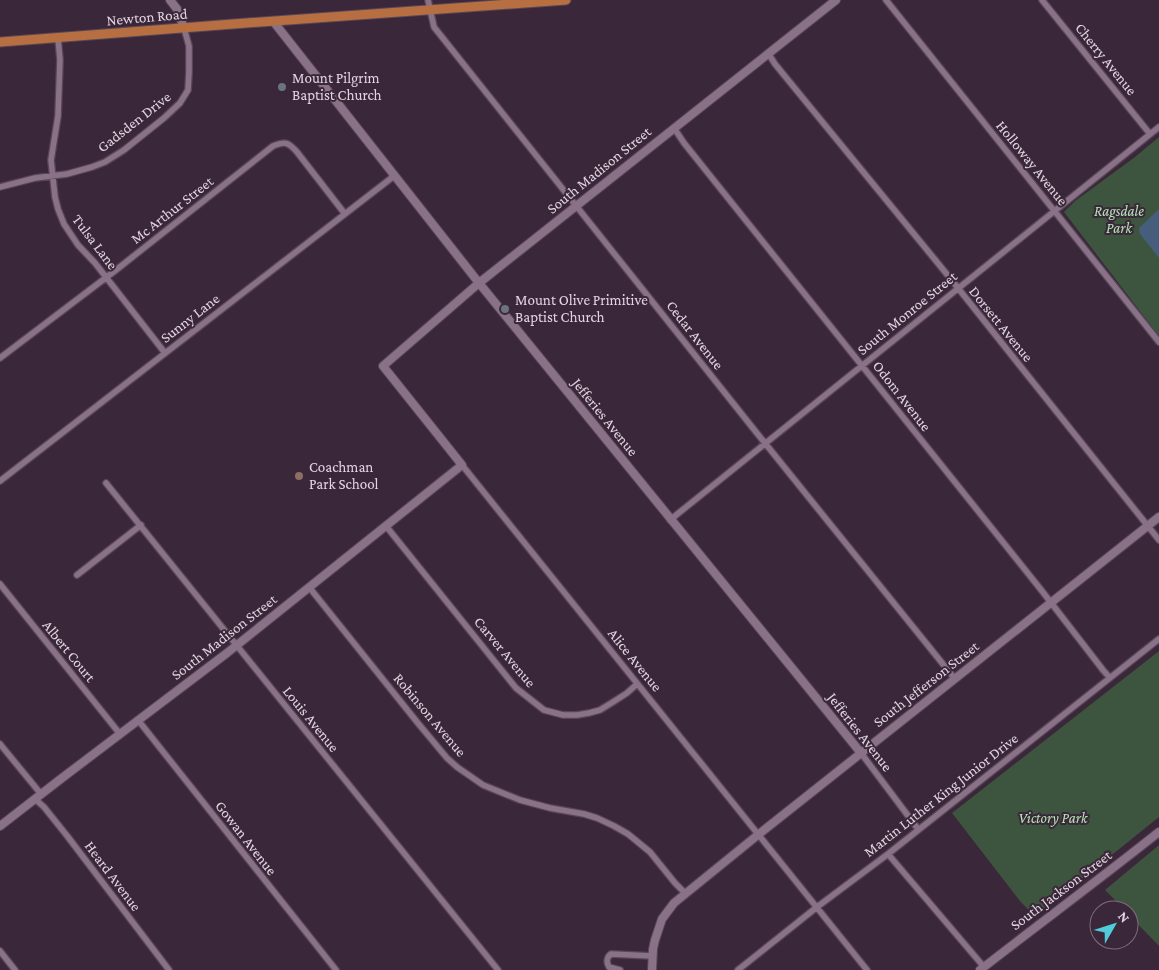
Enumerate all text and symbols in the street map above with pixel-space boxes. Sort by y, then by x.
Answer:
street label: Newton Road [106,5,188,29]
street label: Cherry Avenue [1071,20,1140,99]
place label: Mount Pilgrim Baptist Church [292,70,382,104]
marker: Mount Pilgrim Baptist Church [276,81,288,93]
street label: Gadsden Drive [94,88,174,155]
street label: Holloway Avenue [992,117,1071,209]
street label: South Madison Street [544,123,655,217]
street label: Mc Arthur Street [128,172,217,247]
park label: Ragsdale Park [1094,203,1144,236]
street label: Tulsa Lane [69,211,121,273]
street label: South Monroe Street [854,267,961,358]
street label: Dorsett Avenue [966,283,1036,365]
street label: Sunny Lane [158,290,223,347]
place label: Mount Olive Primitive Baptist Church [515,292,648,326]
street label: Cedar Avenue [663,298,727,373]
marker: Mount Olive Primitive Baptist Church [499,303,511,315]
street label: Odom Avenue [870,358,935,435]
street label: Jefferies Avenue [567,373,641,460]
place label: Coachman Park School [309,459,379,492]
marker: Coachman Park School [293,470,305,482]
street label: South Madison Street [168,590,280,683]
street label: Carver Avenue [471,614,539,691]
street label: Albert Court [39,617,99,686]
street label: Alice Avenue [605,625,665,695]
street label: South Jefferson Street [870,637,983,731]
street label: Robinson Avenue [391,670,470,760]
street label: Louis Avenue [280,683,343,755]
street label: Jefferies Avenue [822,688,896,775]
street label: Martin Luther King Junior Drive [861,730,1022,861]
street label: Gowan Avenue [212,798,280,879]
park label: Victory Park [1019,810,1089,827]
street label: Heard Avenue [82,838,145,914]
street label: South Jackson Street [1007,846,1116,934]
north arrow [1089,900,1139,950]
text: N [1115,908,1134,926]

